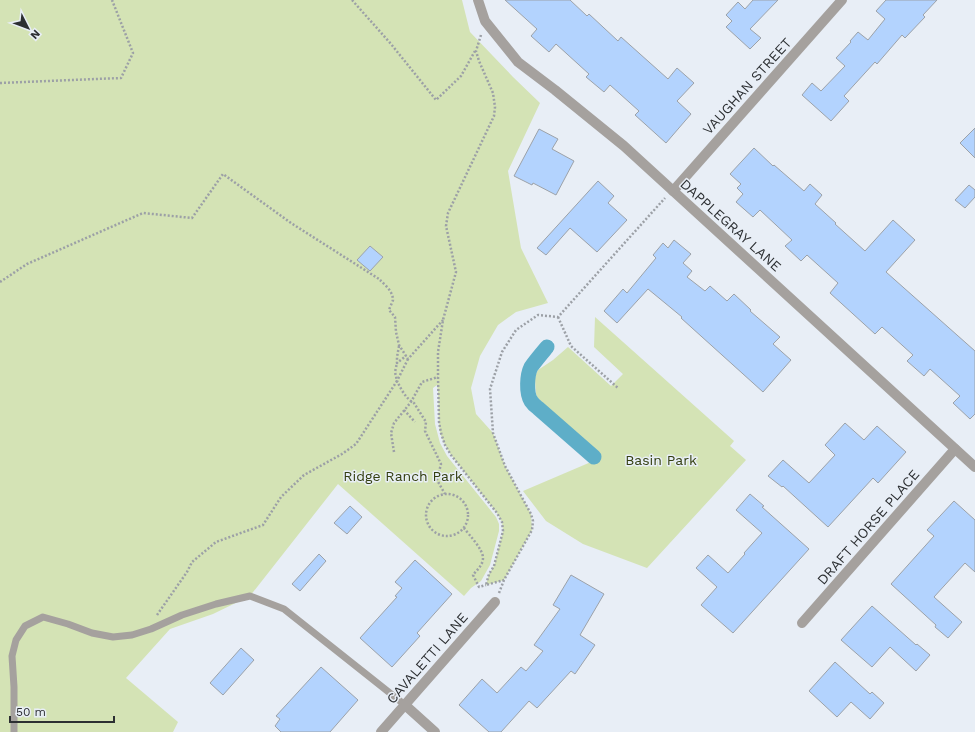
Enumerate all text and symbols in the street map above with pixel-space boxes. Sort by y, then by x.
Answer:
north arrow [8,8,48,48]
text: N [28,27,43,42]
street label: VAUGHAN STREET [699,34,795,138]
street label: DAPPLEGRAY LANE [677,176,785,274]
park label: Basin Park [625,452,697,468]
street label: DRAFT HORSE PLACE [814,466,922,588]
park label: Ridge Ranch Park [343,468,463,484]
street label: CAVALETTI LANE [383,609,471,707]
scale bar [10,698,114,724]
text: 50 m [16,705,46,719]

